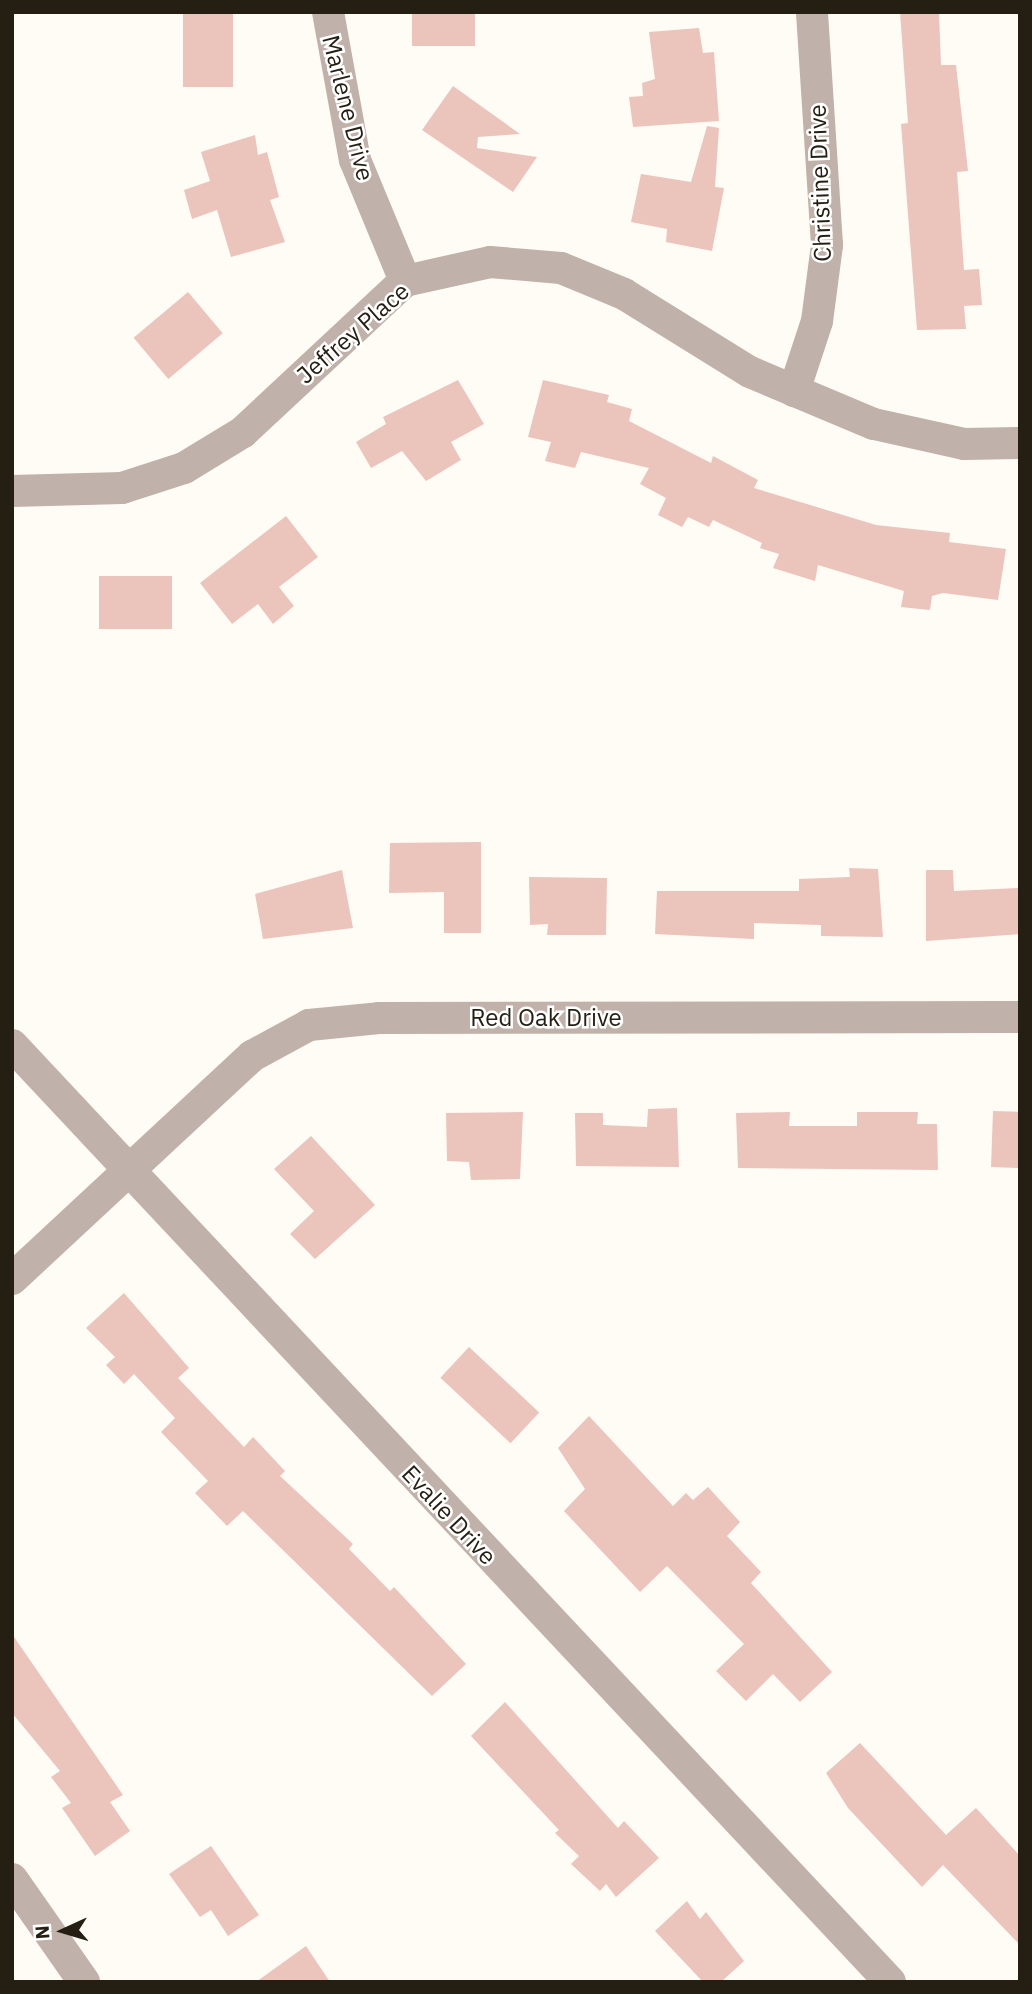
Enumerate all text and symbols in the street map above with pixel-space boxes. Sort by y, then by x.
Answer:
street label: Marlene Drive [316,32,380,184]
street label: Christine Drive [803,104,837,262]
street label: Jeffrey Place [291,276,415,390]
street label: Red Oak Drive [470,1004,622,1032]
street label: Evalie Drive [396,1459,502,1571]
north arrow [28,1896,98,1966]
text: N [30,1925,55,1940]

